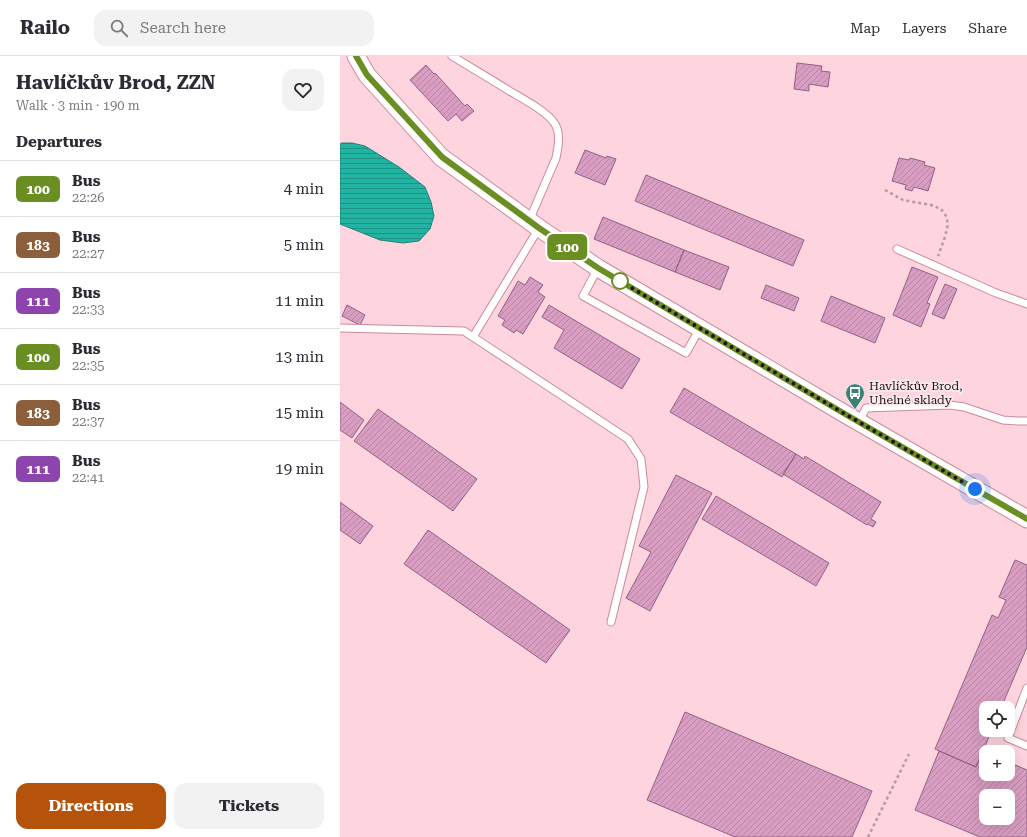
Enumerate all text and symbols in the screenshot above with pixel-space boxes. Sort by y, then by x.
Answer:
search box [94,10,374,46]
text: Railo [20,16,70,39]
icon: search [108,17,130,39]
text: Search here [140,19,226,37]
text: Map [850,20,880,36]
text: Layers [902,20,946,36]
text: Share [968,20,1007,36]
button: heart [282,69,324,111]
text: Havlíčkův Brod, ZZN [16,71,215,94]
text: Walk · 3 min · 190 m [16,98,140,113]
text: Departures [16,133,102,151]
text: Bus [72,172,100,190]
text: 4 min [284,180,324,198]
text: 100 [26,181,50,197]
text: 22:26 [72,190,104,205]
text: Bus [72,228,100,246]
line badge: 100 [544,234,590,260]
text: 5 min [284,236,324,254]
text: 183 [26,237,50,253]
text: 100 [555,239,579,255]
text: 22:27 [72,246,104,261]
unlabelled marker [611,272,629,290]
text: Bus [72,284,100,302]
text: 11 min [275,292,324,310]
text: 111 [26,293,50,309]
text: 22:33 [72,302,104,317]
text: Bus [72,340,100,358]
text: 13 min [275,348,324,366]
text: 100 [26,349,50,365]
text: 22:35 [72,358,104,373]
place label: Havlíčkův Brod, Uhelné sklady [869,379,962,407]
bus stop icon: Havlíčkův Brod, Uhelné sklady [844,382,866,410]
text: Bus [72,396,100,414]
text: 15 min [275,404,324,422]
text: 183 [26,405,50,421]
text: 22:37 [72,414,104,429]
text: Bus [72,452,100,470]
text: 19 min [275,460,324,478]
text: 111 [26,461,50,477]
text: 22:41 [72,470,104,485]
your location [965,479,985,499]
map controls [979,701,1015,825]
button: locate [979,701,1015,737]
button: + [979,745,1015,781]
button: Directions [16,783,166,829]
button: Tickets [174,783,324,829]
button: − [979,789,1015,825]

